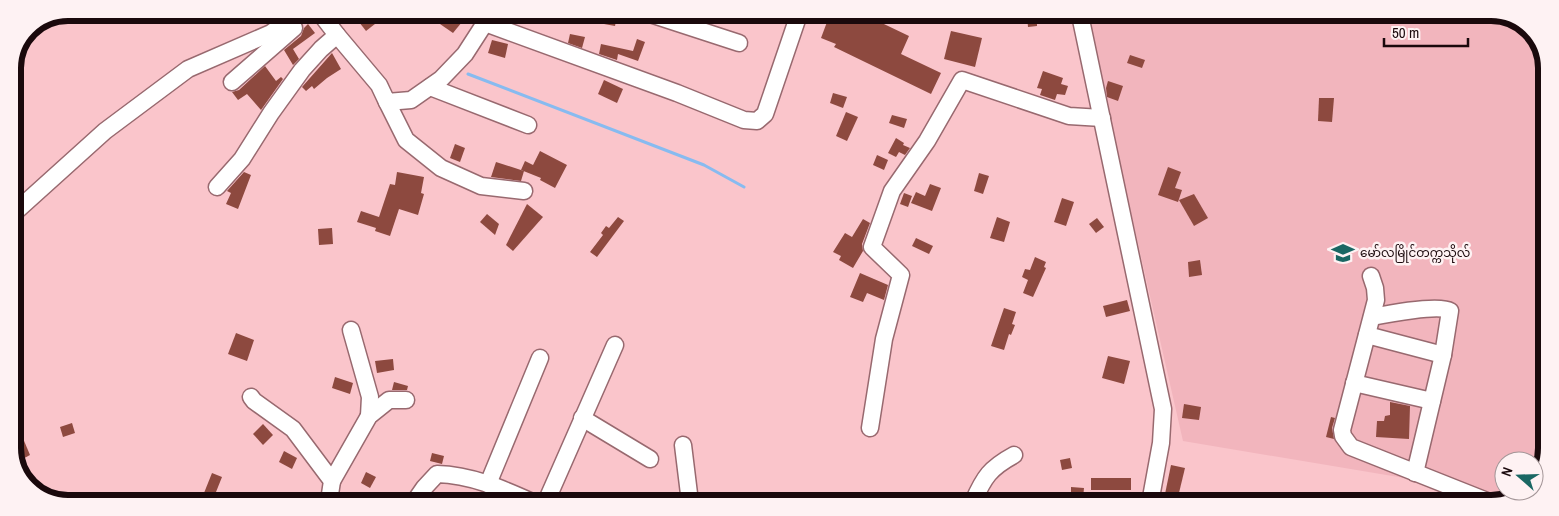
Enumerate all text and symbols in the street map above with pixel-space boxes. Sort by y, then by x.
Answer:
scale bar [1384,15,1468,47]
text: 50 m [1392,22,1419,43]
school or university icon: မော်လမြိုင်တက္ကသိုလ် [1330,240,1356,266]
place label: မော်လမြိုင်တက္ကသိုလ် [1360,244,1470,263]
north arrow [1494,451,1544,501]
text: N [1497,465,1517,479]

